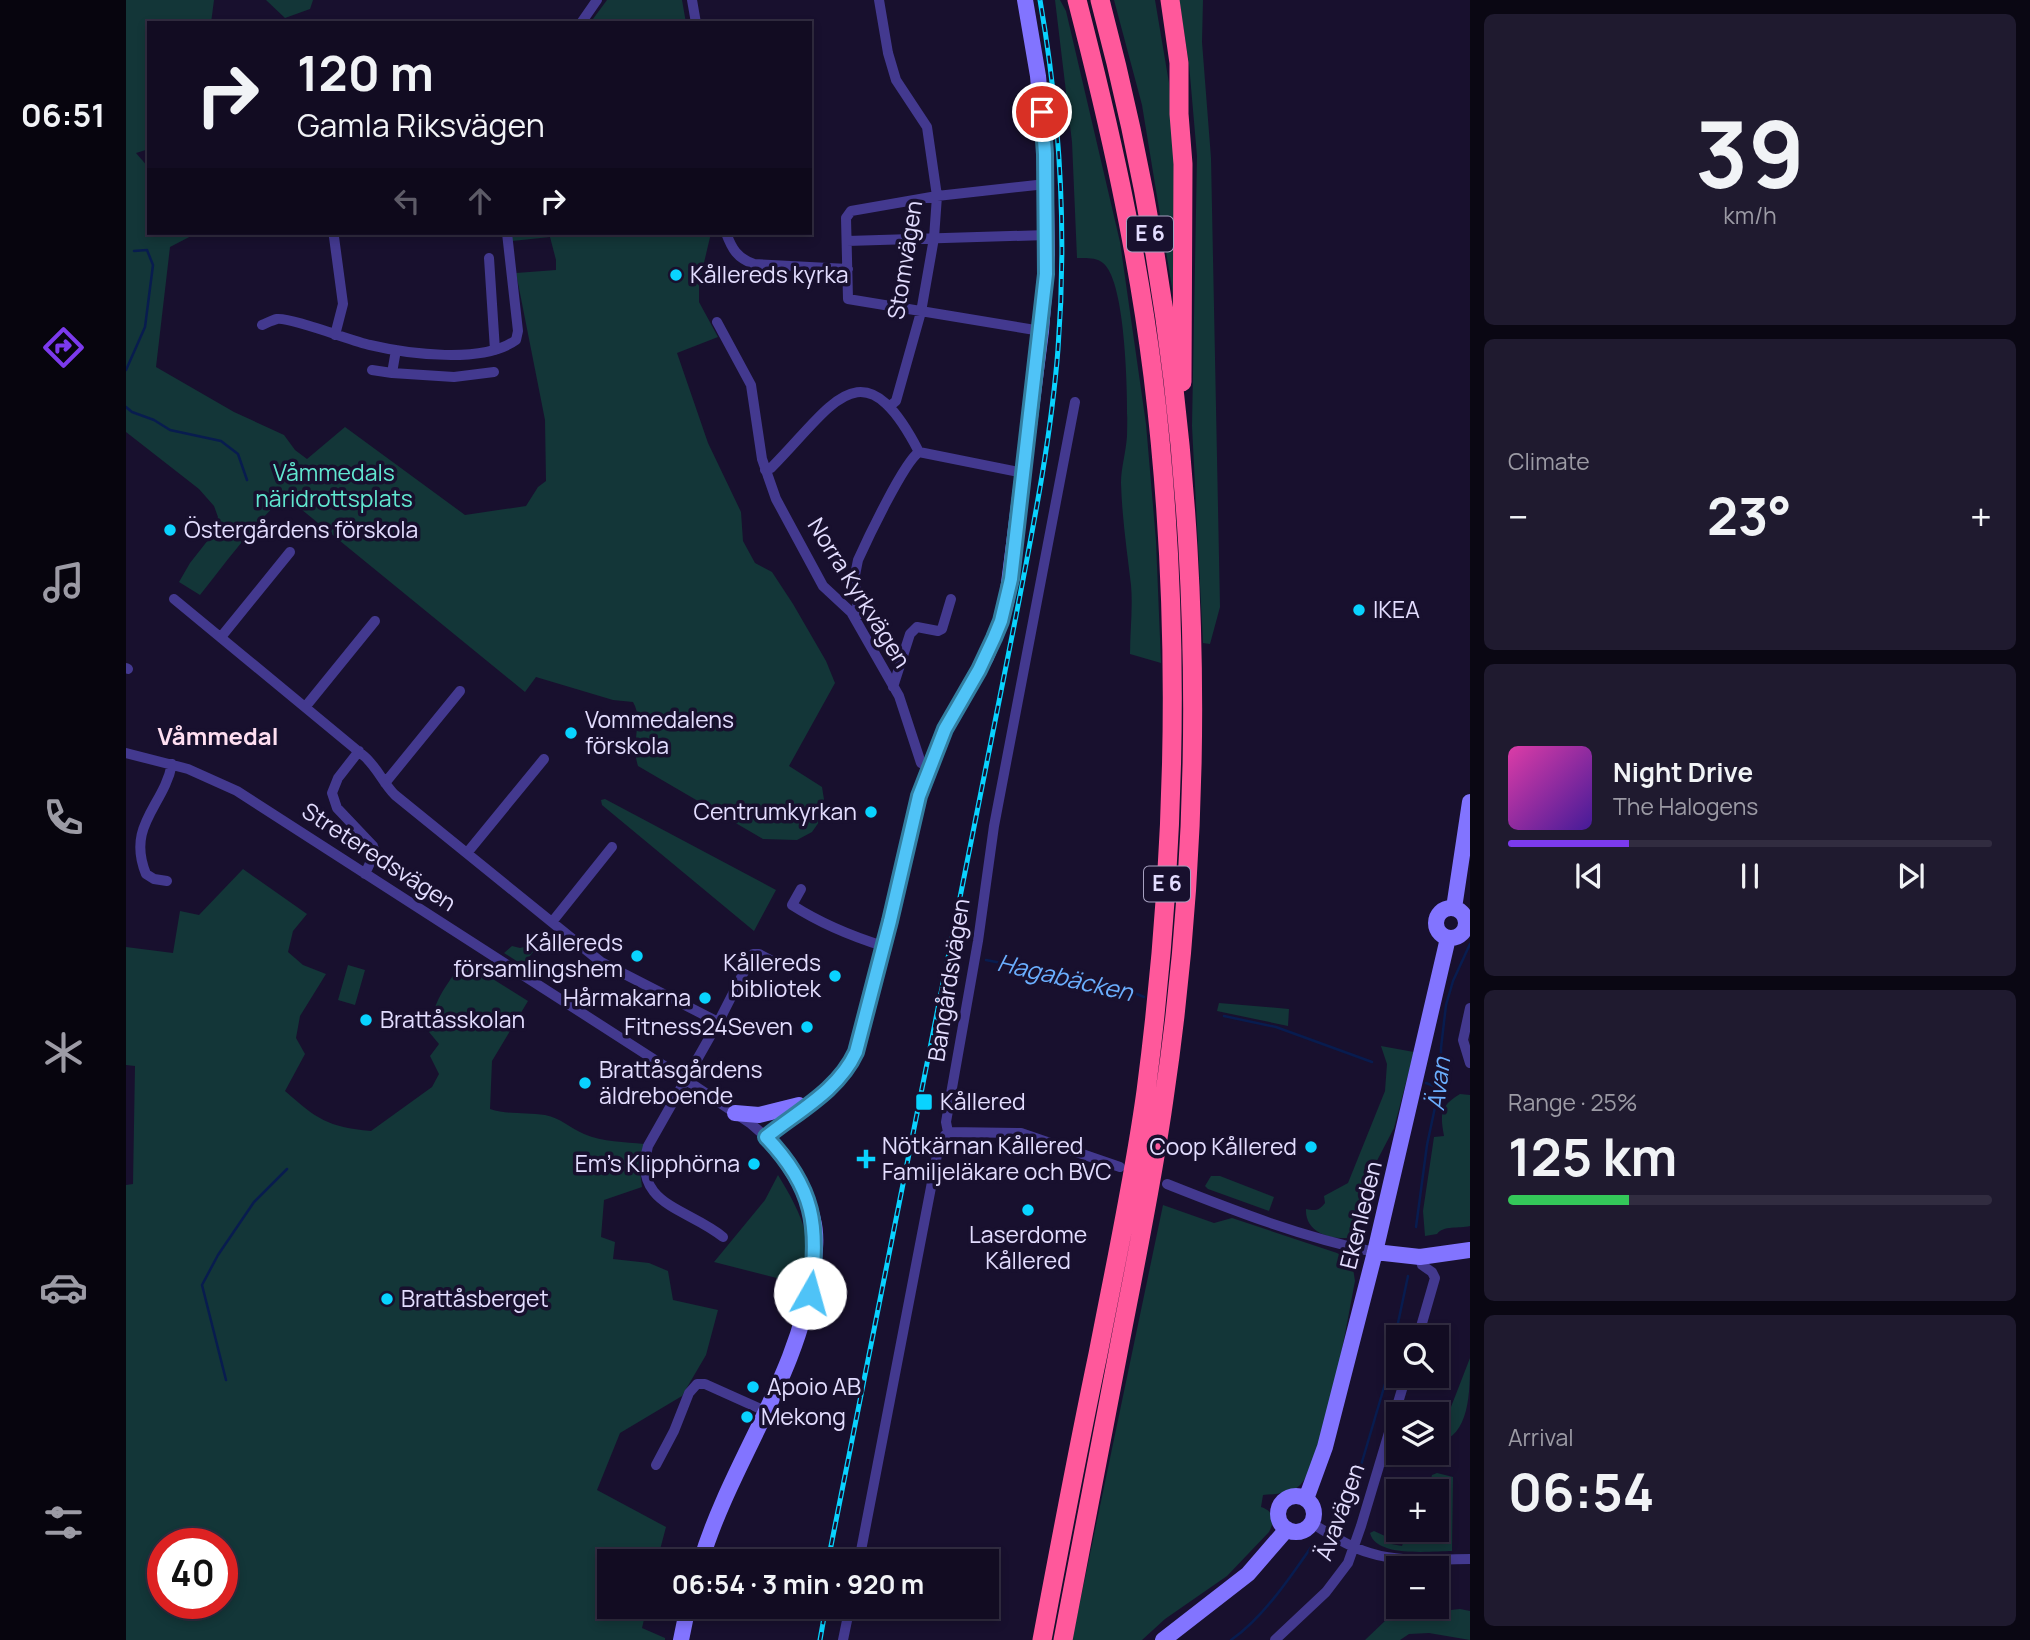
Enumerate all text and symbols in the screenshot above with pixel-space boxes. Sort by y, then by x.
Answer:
text: 120 m [297,39,434,106]
icon: right [182,49,273,140]
pin [1012,82,1072,142]
text: 39 [1695,91,1805,215]
text: 06:51 [21,93,105,137]
icon: arrive [1023,93,1061,131]
text: Gamla Riksvägen [297,103,545,147]
icon: left [388,182,426,220]
icon: ahead [461,182,499,220]
icon: right [534,182,572,220]
street label: Stomvägen [879,198,929,322]
text: km/h [1723,199,1777,231]
road number: E 6 [1127,216,1173,252]
place label: Kållereds kyrka [690,258,848,290]
marker: Kållereds kyrka [668,267,684,283]
icon: directions [39,323,88,372]
text: Climate [1508,445,1590,477]
park label: Våmmedals näridrottsplats [255,456,413,514]
text: 23° [1707,480,1792,551]
text: − [1508,490,1529,542]
text: + [1970,490,1992,542]
street label: Norra Kyrkvägen [801,511,919,674]
place label: Östergårdens förskola [184,513,418,545]
marker: Östergårdens förskola [162,522,178,538]
icon: music [39,558,88,607]
place label: IKEA [1373,593,1420,625]
marker: IKEA [1351,602,1367,618]
place label: Vommedalens förskola [585,703,734,761]
district label: Våmmedal [158,719,278,752]
marker: Vommedalens förskola [563,725,579,741]
text: Night Drive [1613,754,1753,790]
text: The Halogens [1613,790,1758,822]
icon: phone [39,793,88,842]
street label: Streteredsvägen [296,794,463,918]
place label: Centrumkyrkan [693,795,857,827]
marker: Centrumkyrkan [863,804,879,820]
icon: previous [1570,857,1608,895]
icon: pause [1731,857,1769,895]
icon: next [1892,857,1930,895]
road number: E 6 [1144,866,1190,902]
street label: Bangårdsvägen [919,896,977,1064]
place label: Kållereds församlingshem [453,926,623,984]
water label: Hagabäcken [995,945,1137,1008]
place label: Kållereds bibliotek [723,946,822,1004]
marker: Kållereds församlingshem [629,948,645,964]
marker: Kållereds bibliotek [827,968,843,984]
place label: Hårmakarna [563,981,691,1013]
marker: Hårmakarna [697,990,713,1006]
place label: Brattåsskolan [380,1003,525,1035]
place label: Fitness24Seven [624,1010,793,1042]
marker: Brattåsskolan [358,1012,374,1028]
marker: Fitness24Seven [799,1019,815,1035]
icon: climate [39,1028,88,1077]
place label: Brattåsgårdens äldreboende [599,1053,763,1111]
water label: Ävan [1418,1055,1457,1112]
marker: Brattåsgårdens äldreboende [577,1075,593,1091]
place label: Kållered [940,1085,1026,1117]
text: Range · 25% [1508,1086,1638,1118]
marker: Kållered [914,1092,934,1112]
text: 125 km [1508,1121,1677,1192]
place label: Nötkärnan Kållered Familjeläkare och BVC [882,1129,1112,1187]
place label: Coop Kållered [1149,1130,1297,1162]
marker: Coop Kållered [1303,1139,1319,1155]
place label: Em's Klipphörna [575,1147,740,1179]
marker: Nötkärnan Kållered Familjeläkare och BVC [856,1149,876,1169]
marker: Em's Klipphörna [746,1156,762,1172]
street label: Ekenleden [1331,1157,1389,1272]
marker: Laserdome Kållered [1020,1202,1036,1218]
place label: Laserdome Kållered [969,1218,1087,1276]
position arrow [773,1256,847,1330]
icon: car [39,1263,88,1312]
place label: Brattåsberget [401,1282,549,1314]
marker: Brattåsberget [379,1291,395,1307]
map controls [1386,1325,1449,1619]
button: search [1386,1325,1449,1388]
place label: Apoio AB [767,1370,861,1402]
marker: Apoio AB [745,1379,761,1395]
place label: Mekong [761,1400,846,1432]
button: layers [1386,1402,1449,1465]
marker: Mekong [739,1409,755,1425]
text: Arrival [1508,1421,1574,1453]
text: 06:54 [1508,1456,1654,1527]
street label: Ävavägen [1307,1459,1371,1565]
button: + [1386,1479,1449,1542]
icon: filters [39,1498,88,1547]
speed limit sign: 40 [147,1528,238,1619]
button: − [1386,1556,1449,1619]
text: 06:54 · 3 min · 920 m [672,1566,924,1602]

